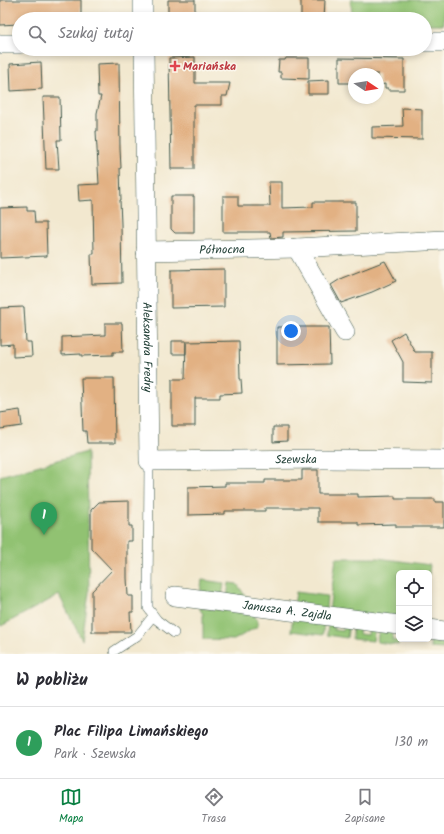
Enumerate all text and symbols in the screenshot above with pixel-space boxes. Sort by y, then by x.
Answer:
search box [12,12,432,56]
text: Szukaj tutaj [58,22,133,46]
icon: search [26,23,48,45]
place label: Mariańska [183,57,236,76]
marker: Mariańska [170,61,180,71]
north arrow [348,68,384,104]
street label: Północna [199,240,245,259]
street label: Aleksandra Fredry [138,302,158,393]
your location [281,321,301,341]
street label: Szewska [275,450,317,469]
pin: 1 [31,502,57,535]
map controls [396,570,432,642]
button: locate [396,570,432,606]
street label: Janusza A. Zajdla [241,595,333,626]
button: layers [396,606,432,642]
text: W pobliżu [16,667,87,694]
text: Plac Filipa Limańskiego [54,720,208,744]
text: 1 [27,732,31,753]
text: 130 m [394,732,428,753]
text: Park · Szewska [54,744,136,765]
tab: Mapa [59,786,83,828]
tab: Trasa [202,786,226,828]
tab: Zapisane [344,786,385,828]

